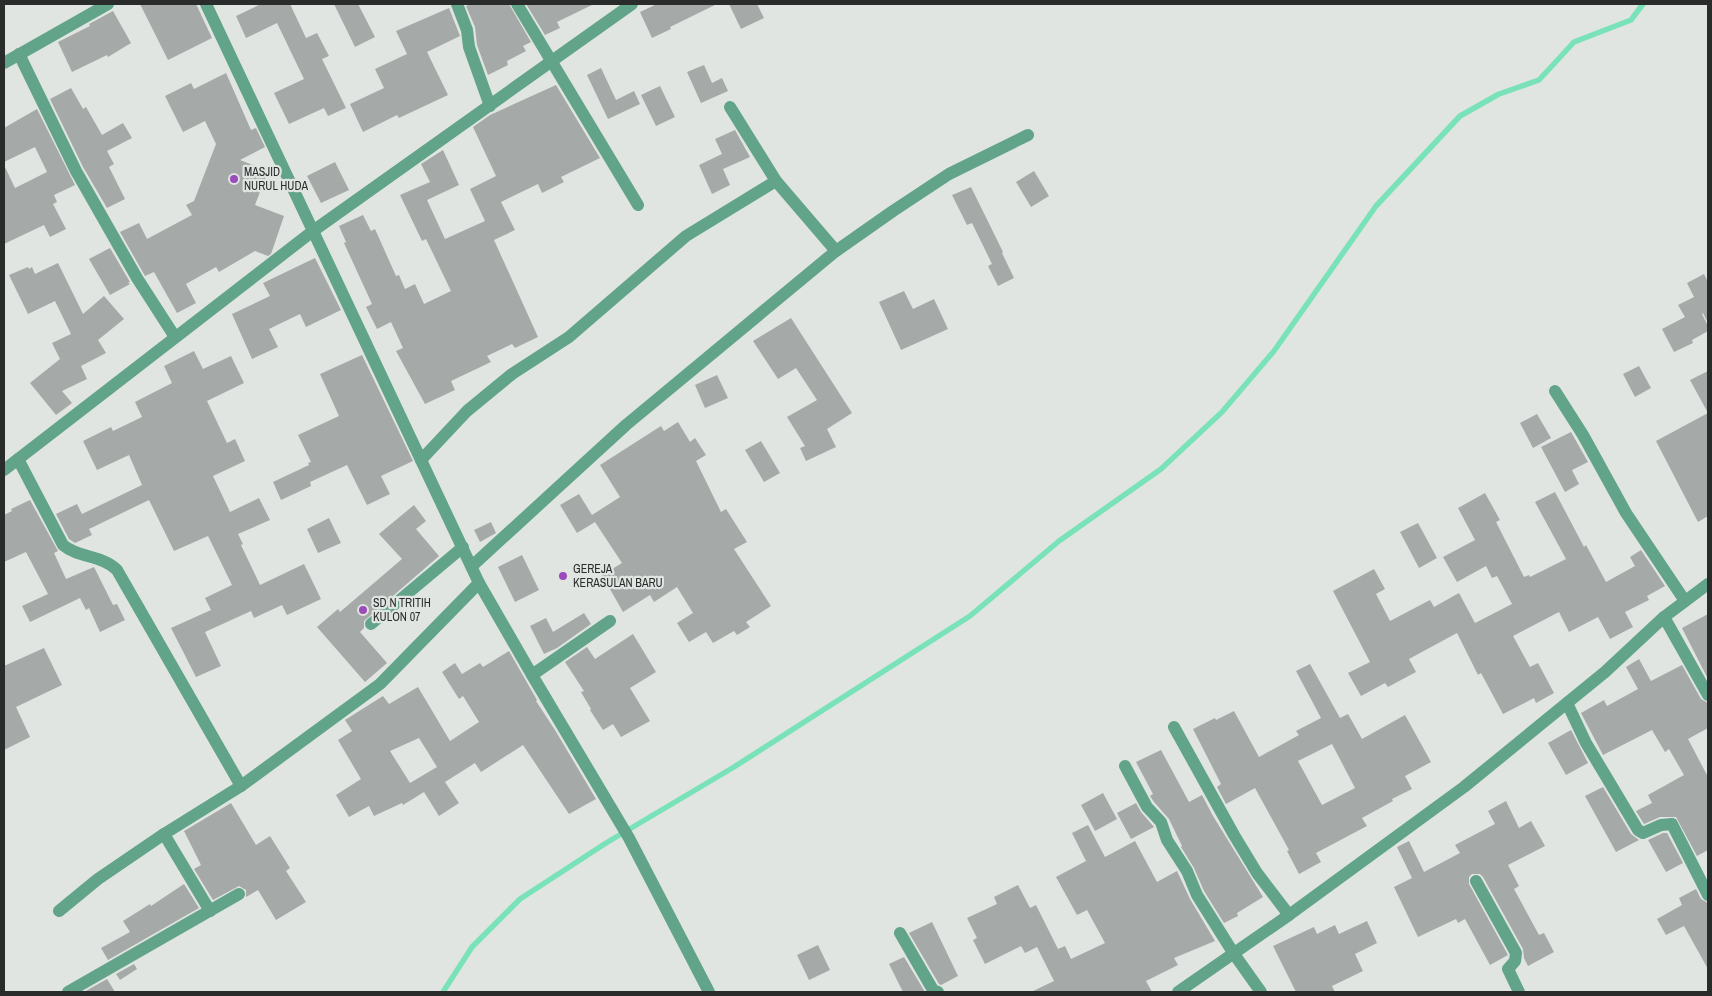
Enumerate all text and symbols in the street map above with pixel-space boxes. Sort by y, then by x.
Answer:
place label: MASJID NURUL HUDA [244,164,309,194]
marker: MASJID NURUL HUDA [228,173,240,185]
place label: GEREJA KERASULAN BARU [573,561,663,591]
marker: GEREJA KERASULAN BARU [557,570,569,582]
place label: SD N TRITIH KULON 07 [373,595,431,625]
marker: SD N TRITIH KULON 07 [357,604,369,616]

